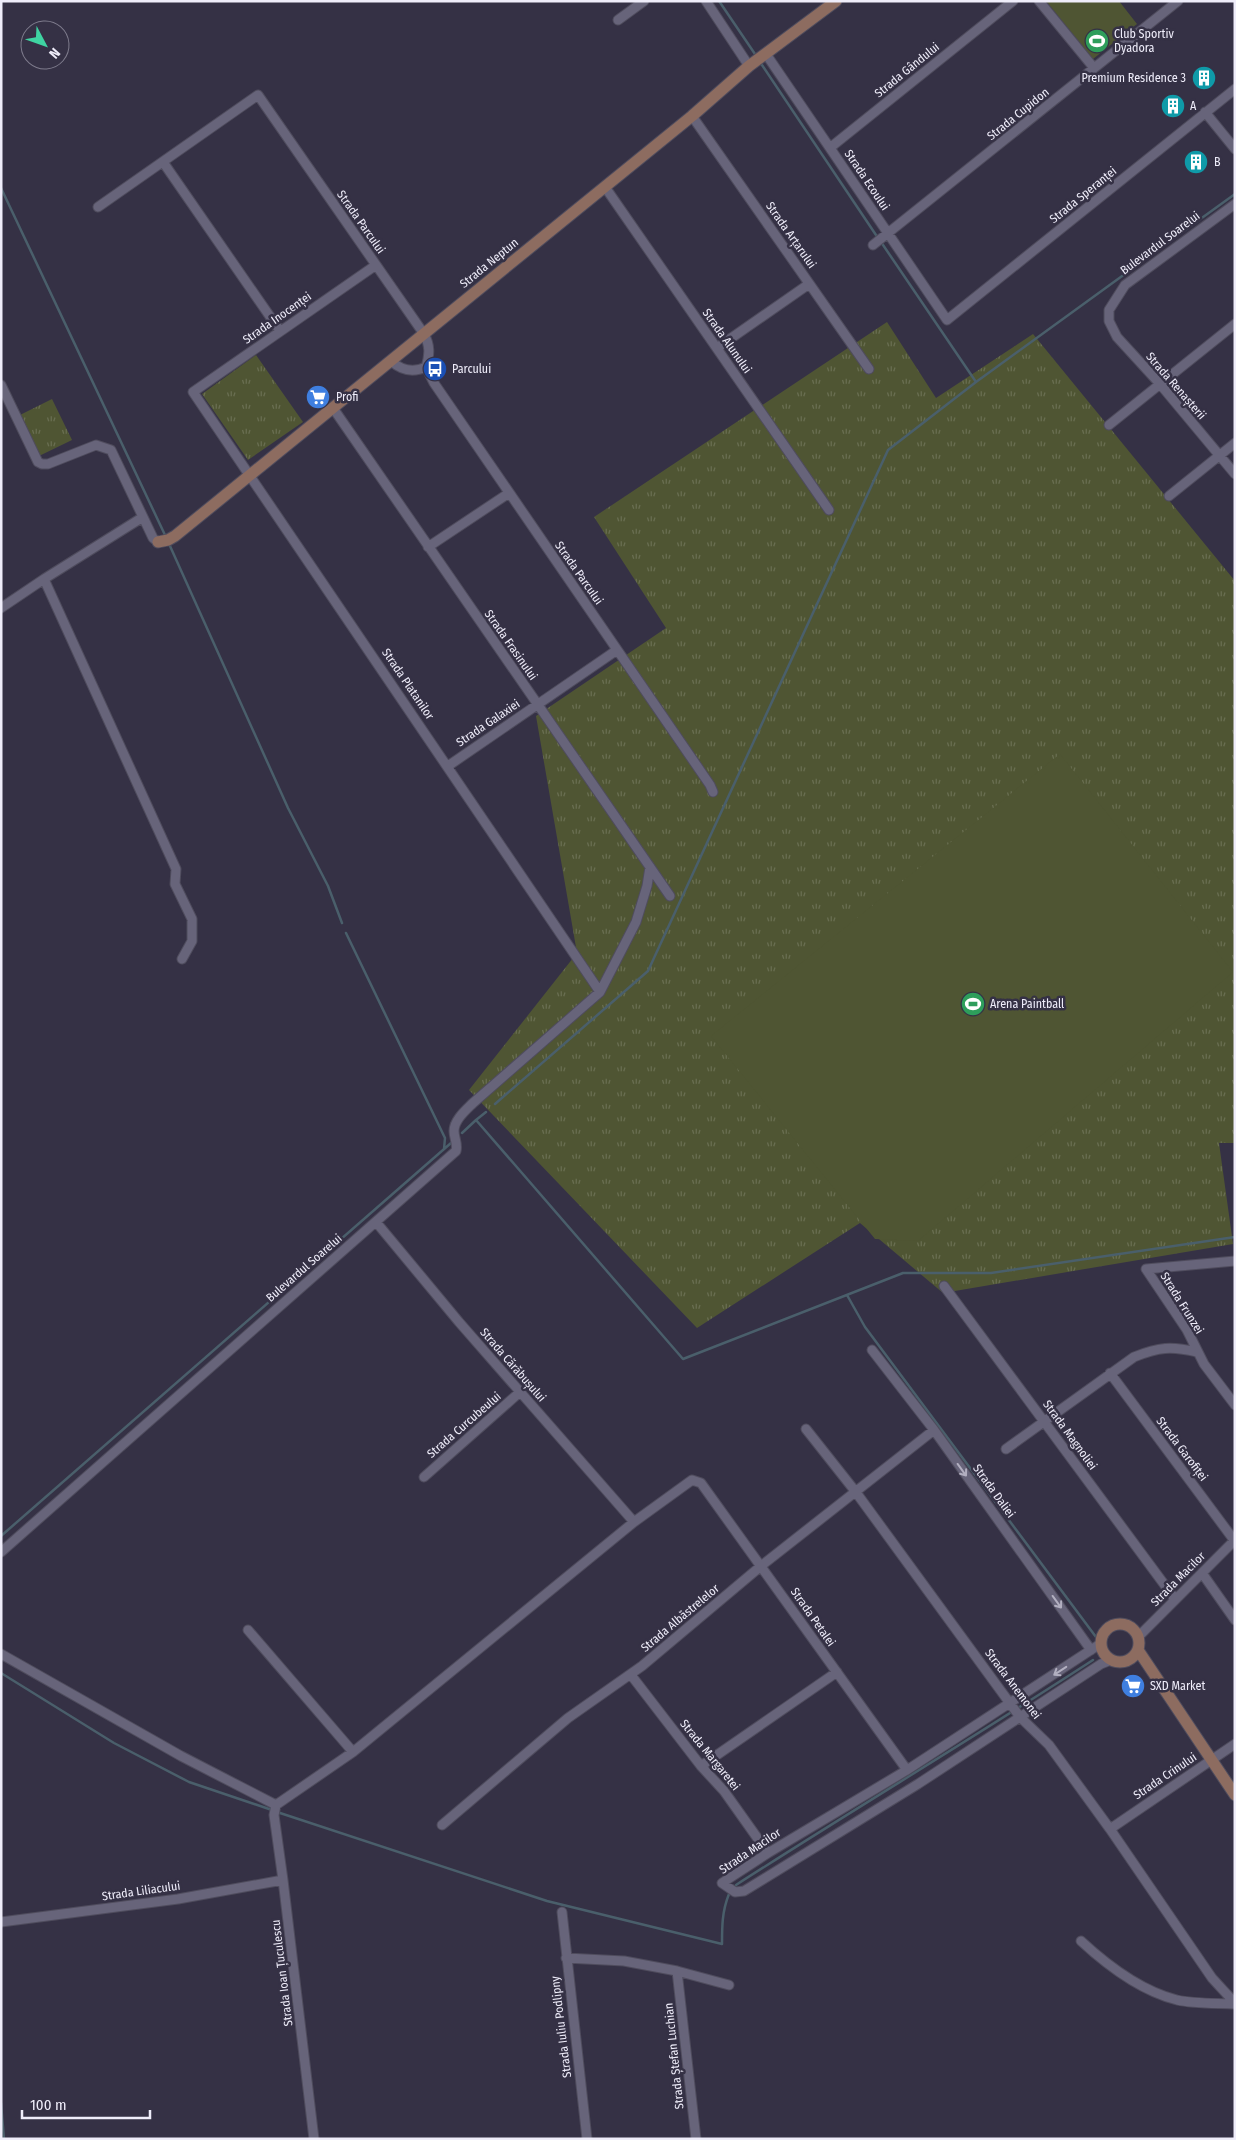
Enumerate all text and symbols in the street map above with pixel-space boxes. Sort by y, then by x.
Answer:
north arrow [20,20,70,70]
place label: Club Sportiv Dyadora [1114,27,1174,55]
sports icon: Club Sportiv Dyadora [1084,28,1110,54]
street label: Strada Gândului [872,40,942,100]
text: N [45,44,64,62]
building icon: Premium Residence 3 [1191,65,1217,91]
place label: Premium Residence 3 [1081,71,1186,85]
street label: Strada Cupidon [984,85,1052,143]
building icon: A [1160,93,1186,119]
place label: A [1190,99,1197,113]
street label: Strada Ecoului [842,147,892,213]
building icon: B [1183,149,1209,175]
place label: B [1214,155,1221,169]
street label: Strada Speranței [1047,164,1120,227]
street label: Strada Parcului [334,188,388,256]
street label: Strada Arțarului [762,199,819,271]
street label: Bulevardul Soarelui [1118,209,1202,277]
street label: Strada Neptun [457,235,521,291]
street label: Strada Inocenței [240,289,314,348]
street label: Strada Alunului [700,306,754,376]
street label: Strada Renașterii [1142,350,1209,423]
bus stop icon: Parcului [422,356,448,382]
place label: Parcului [452,362,491,376]
supermarket icon: Profi [305,384,331,410]
place label: Profi [336,390,358,404]
street label: Strada Parcului [552,539,606,607]
street label: Strada Frasinului [482,607,540,683]
street label: Strada Platanilor [379,646,437,723]
street label: Strada Galaxiei [454,697,522,749]
sports icon: Arena Paintball [960,991,986,1017]
place label: Arena Paintball [990,997,1064,1011]
street label: Bulevardul Soarelui [263,1231,345,1305]
street label: Strada Frunzei [1158,1270,1206,1336]
street label: Strada Cărăbușului [477,1325,549,1405]
street label: Strada Curcubeului [424,1389,504,1461]
street label: Strada Magnoliei [1040,1398,1100,1472]
street label: Strada Garofiței [1153,1414,1211,1484]
street label: Strada Daliei [970,1462,1018,1520]
one-way arrow [957,1463,967,1477]
street label: Strada Macilor [1148,1548,1209,1609]
street label: Strada Albăstrelelor [638,1581,723,1655]
street label: Strada Petalei [788,1585,838,1649]
one-way arrow [1052,1595,1062,1609]
street label: Strada Anemonei [982,1646,1044,1722]
one-way arrow [1053,1666,1067,1676]
supermarket icon: SXD Market [1120,1673,1146,1699]
place label: SXD Market [1150,1679,1206,1693]
street label: Strada Margaretei [677,1717,743,1793]
street label: Strada Crinului [1131,1750,1199,1802]
street label: Strada Macilor [717,1825,784,1877]
street label: Strada Liliacului [101,1879,181,1903]
street label: Strada Ioan Țuculescu [269,1919,296,2027]
street label: Strada Iuliu Podlipny [548,1975,574,2079]
street label: Strada Ștefan Luchian [661,2002,688,2110]
scale bar [22,2088,150,2120]
text: 100 m [30,2096,67,2114]

